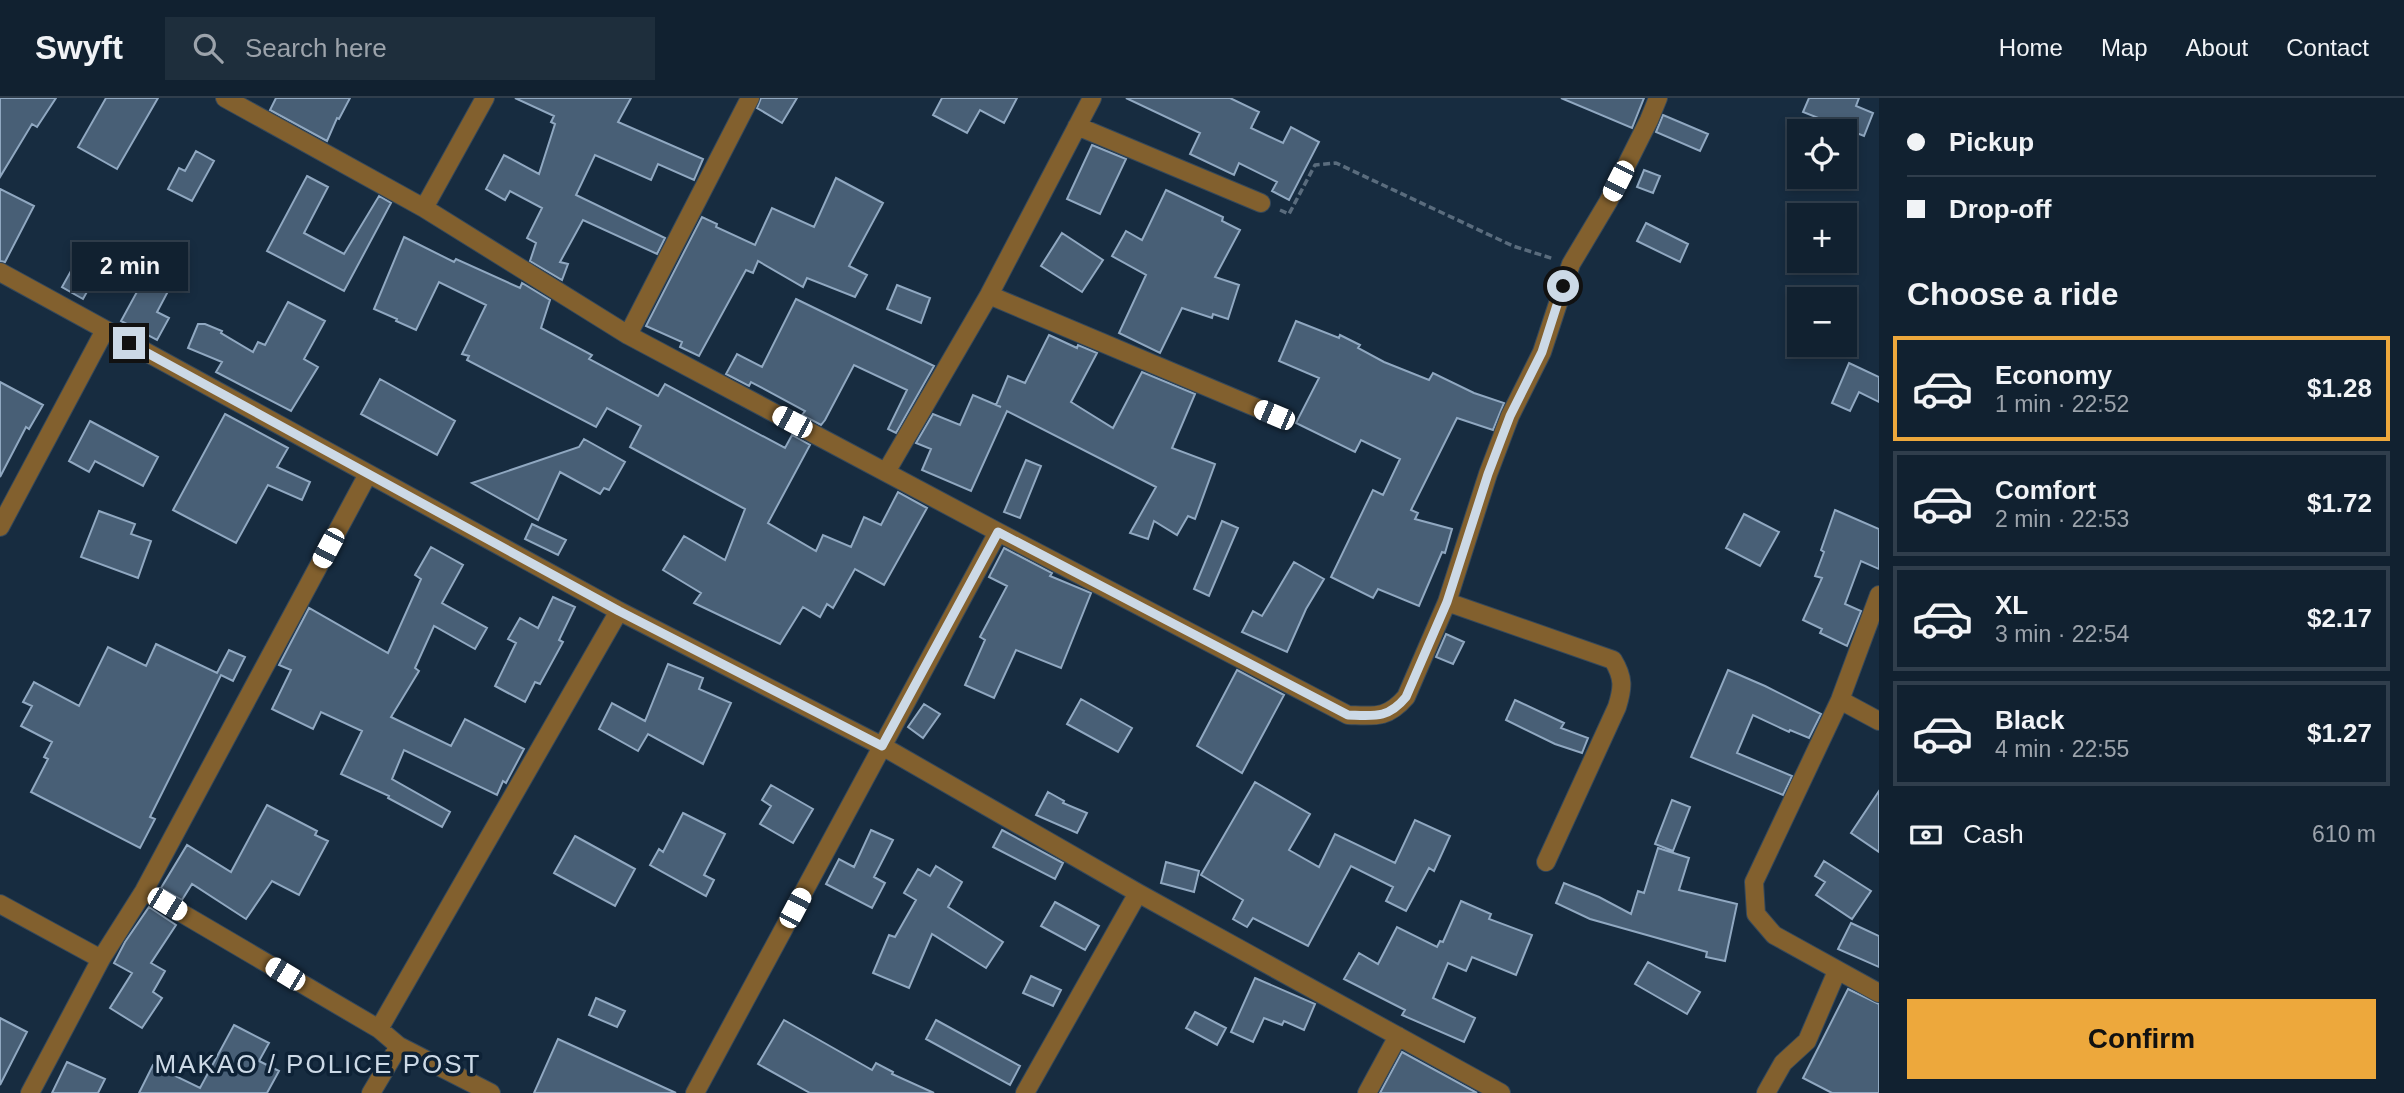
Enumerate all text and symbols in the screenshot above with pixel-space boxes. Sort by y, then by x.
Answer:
search box [165,17,655,80]
text: Swyft [35,29,123,66]
icon: search [189,29,227,67]
text: Search here [245,33,387,63]
text: Home [1999,34,2063,61]
text: Map [2101,34,2148,61]
text: About [2186,34,2248,61]
text: Contact [2286,34,2369,61]
map controls [1787,119,1857,357]
button: locate [1787,119,1857,189]
text: Pickup [1949,127,2034,157]
car [1600,158,1637,204]
text: Drop-off [1949,194,2052,224]
button: + [1787,203,1857,273]
callout: 2 min [71,242,187,290]
text: 2 min [100,253,160,279]
route start [1547,270,1579,302]
text: Choose a ride [1907,276,2119,312]
button: − [1787,287,1857,357]
route end [113,327,145,359]
icon: car [1911,357,1974,420]
text: Economy [1995,360,2112,390]
text: $1.28 [2307,373,2372,403]
text: 1 min · 22:52 [1995,391,2129,417]
car [1251,397,1298,433]
car [769,403,816,441]
icon: car [1911,472,1974,535]
text: Comfort [1995,475,2096,505]
text: $1.72 [2307,488,2372,518]
text: 2 min · 22:53 [1995,506,2129,532]
car [309,525,348,571]
icon: car [1911,587,1974,650]
text: XL [1995,590,2028,620]
text: $2.17 [2307,603,2372,633]
text: 3 min · 22:54 [1995,621,2129,647]
icon: car [1911,702,1974,765]
text: Black [1995,705,2064,735]
text: $1.27 [2307,718,2372,748]
text: 4 min · 22:55 [1995,736,2129,762]
icon: cash [1907,816,1945,854]
text: Cash [1963,819,2024,849]
text: 610 m [2312,821,2376,847]
car [144,884,191,924]
car [776,885,815,931]
car [262,954,309,994]
button: Confirm [1907,999,2376,1079]
district label: MAKAO / POLICE POST [155,1049,481,1079]

